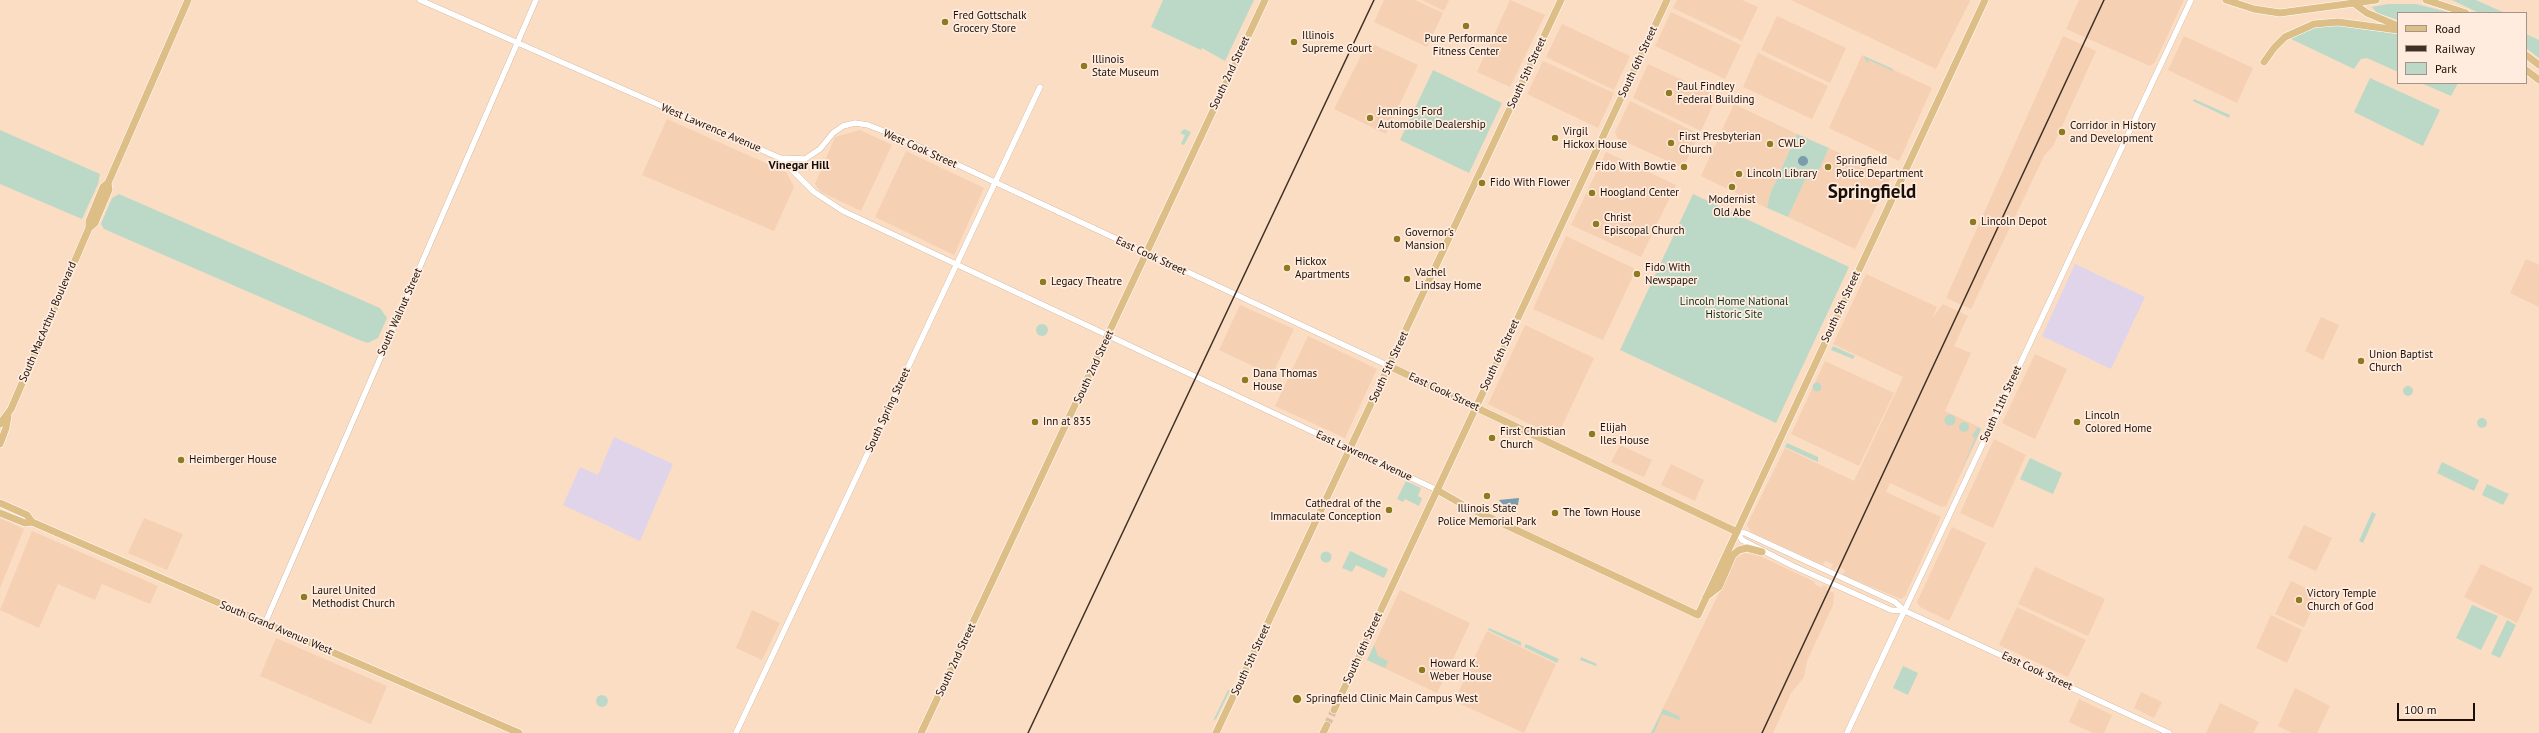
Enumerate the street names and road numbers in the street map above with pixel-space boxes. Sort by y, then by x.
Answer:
street label: South 6th Street [1616,24,1660,100]
street label: South 2nd Street [1207,34,1253,112]
street label: South 5th Street [1505,35,1549,111]
street label: West Lawrence Avenue [659,101,763,155]
street label: West Cook Street [881,127,959,171]
street label: East Cook Street [1113,234,1189,278]
street label: South MacArthur Boulevard [17,260,79,384]
street label: South Walnut Street [375,266,425,358]
street label: South 9th Street [1819,269,1863,345]
street label: South 6th Street [1478,317,1522,393]
street label: South 2nd Street [1071,328,1117,406]
street label: South 5th Street [1367,329,1411,405]
street label: South 11th Street [1977,364,2025,444]
street label: South Spring Street [863,366,913,454]
street label: East Cook Street [1406,370,1482,414]
street label: East Lawrence Avenue [1314,428,1414,484]
street label: South Grand Avenue West [218,598,334,658]
street label: South 6th Street [1341,610,1385,686]
street label: South 2nd Street [933,621,979,699]
street label: South 5th Street [1229,622,1273,698]
street label: East Cook Street [1999,649,2075,693]

